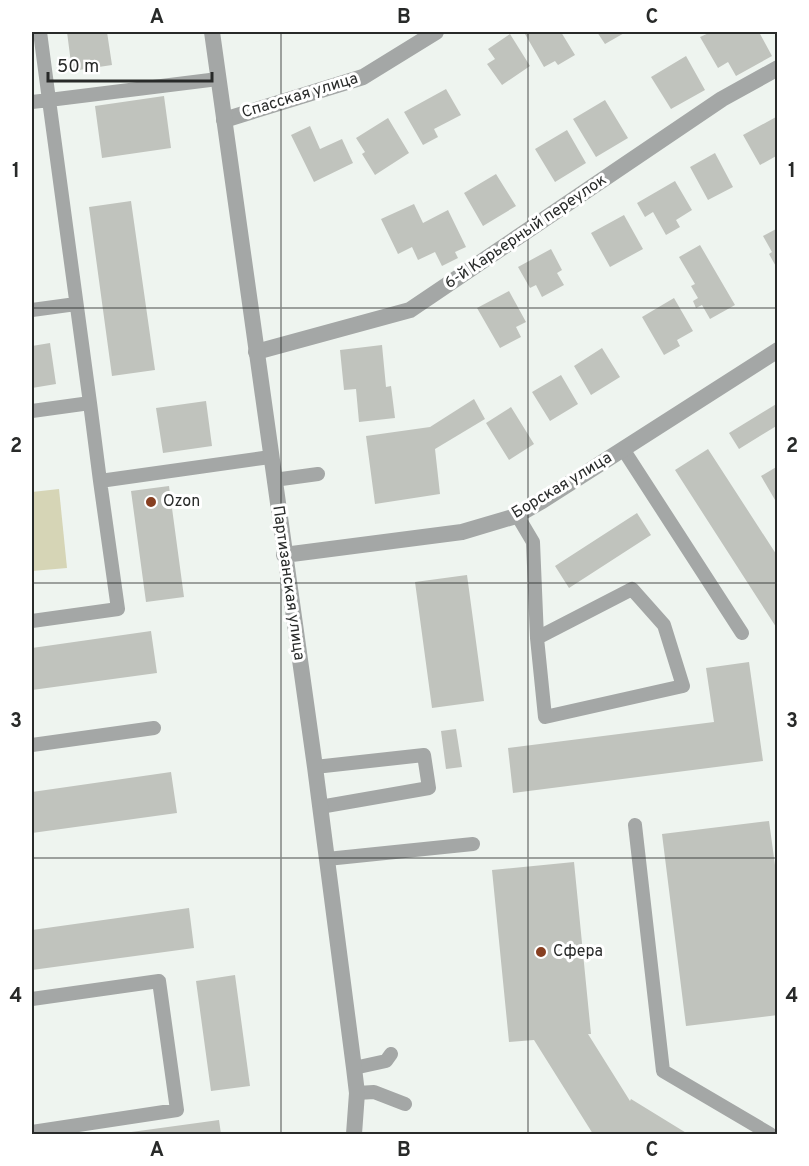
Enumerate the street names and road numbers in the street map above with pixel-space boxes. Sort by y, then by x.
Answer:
street label: Спасская улица [239,69,361,123]
street label: 6-й Карьерный переулок [441,170,611,294]
street label: Борская улица [508,448,616,524]
street label: Партизанская улица [267,504,309,662]

